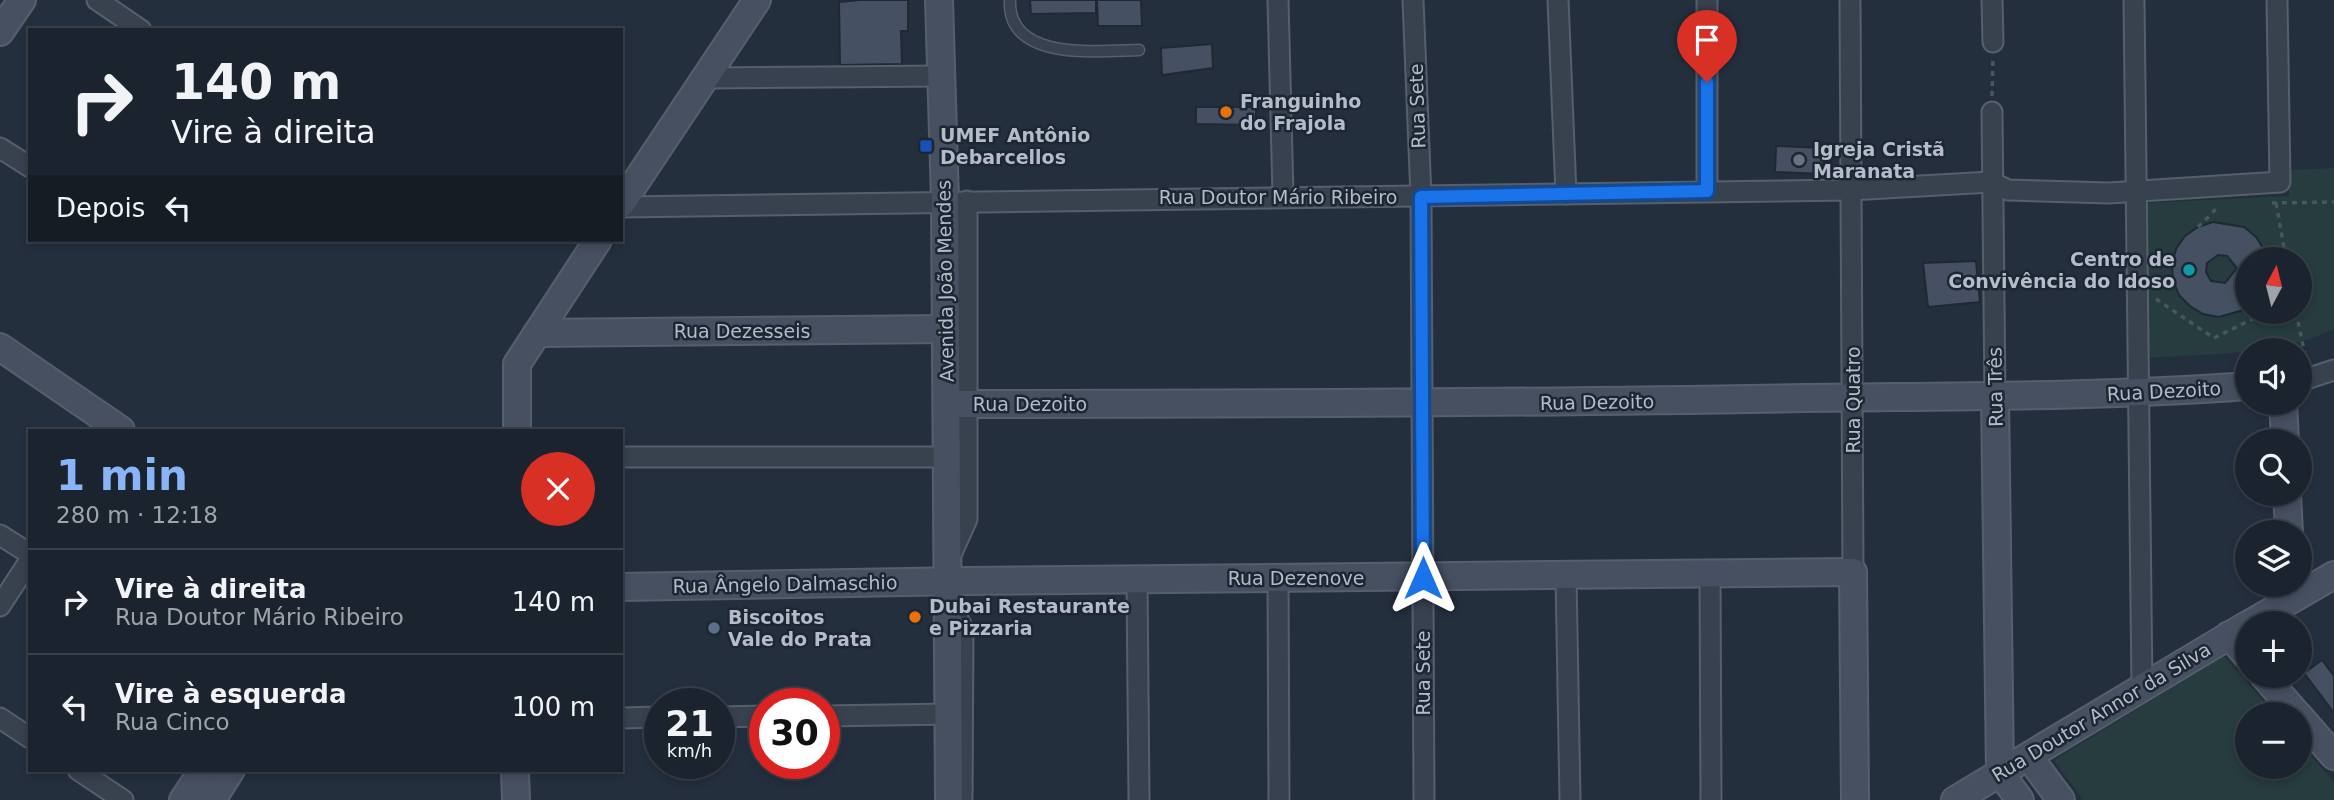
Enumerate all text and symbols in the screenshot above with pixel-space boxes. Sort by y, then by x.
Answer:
pin [1677,10,1737,82]
icon: arrive [1688,21,1726,59]
text: 140 m [171,54,341,111]
icon: right [56,56,147,147]
street label: Rua Sete [1405,63,1429,149]
place label: Franguinho do Frajola [1240,90,1361,134]
marker: Franguinho do Frajola [1218,104,1234,120]
text: Vire à direita [171,113,376,151]
place label: UMEF Antônio Debarcellos [940,124,1090,168]
marker: UMEF Antônio Debarcellos [918,138,934,154]
place label: Igreja Cristã Maranata [1813,138,1945,182]
marker: Igreja Cristã Maranata [1791,152,1807,168]
street label: Avenida João Mendes [932,180,958,382]
street label: Rua Doutor Mário Ribeiro [1159,186,1397,208]
icon: left [159,189,197,227]
text: Depois [56,193,145,223]
north arrow [2235,247,2312,324]
map controls [2235,247,2312,779]
place label: Centro de Convivência do Idoso [1948,248,2175,292]
marker: Centro de Convivência do Idoso [2181,262,2197,278]
street label: Rua Dezesseis [674,320,810,342]
button: sound [2235,338,2312,415]
street label: Rua Quatro [1842,346,1864,454]
street label: Rua Três [1983,347,2007,427]
street label: Rua Dezoito [2106,377,2222,405]
street label: Rua Dezoito [1540,390,1654,414]
street label: Rua Dezoito [973,393,1087,415]
button: search [2235,429,2312,506]
text: 1 min [56,451,188,500]
button: close [521,452,595,526]
text: 280 m · 12:18 [56,502,218,528]
button: layers [2235,520,2312,597]
position arrow [1386,541,1460,615]
street label: Rua Dezenove [1228,567,1364,589]
street label: Rua Ângelo Dalmaschio [672,571,898,597]
text: Vire à direita [115,574,307,604]
icon: right [56,583,94,621]
text: 140 m [512,587,595,617]
place label: Dubai Restaurante e Pizzaria [929,595,1130,639]
text: Rua Doutor Mário Ribeiro [115,604,404,630]
place label: Biscoitos Vale do Prata [728,606,872,650]
marker: Dubai Restaurante e Pizzaria [907,609,923,625]
button: + [2235,611,2312,688]
marker: Biscoitos Vale do Prata [706,620,722,636]
street label: Rua Sete [1412,631,1434,715]
street label: Rua Doutor Annor da Silva [1988,638,2214,786]
text: Vire à esquerda [115,679,347,709]
icon: left [56,688,94,726]
speed limit sign: 30 [749,688,840,779]
text: 100 m [512,692,595,722]
button: − [2235,702,2312,779]
text: 21 [665,704,714,744]
text: Rua Cinco [115,709,230,735]
text: km/h [667,740,712,761]

